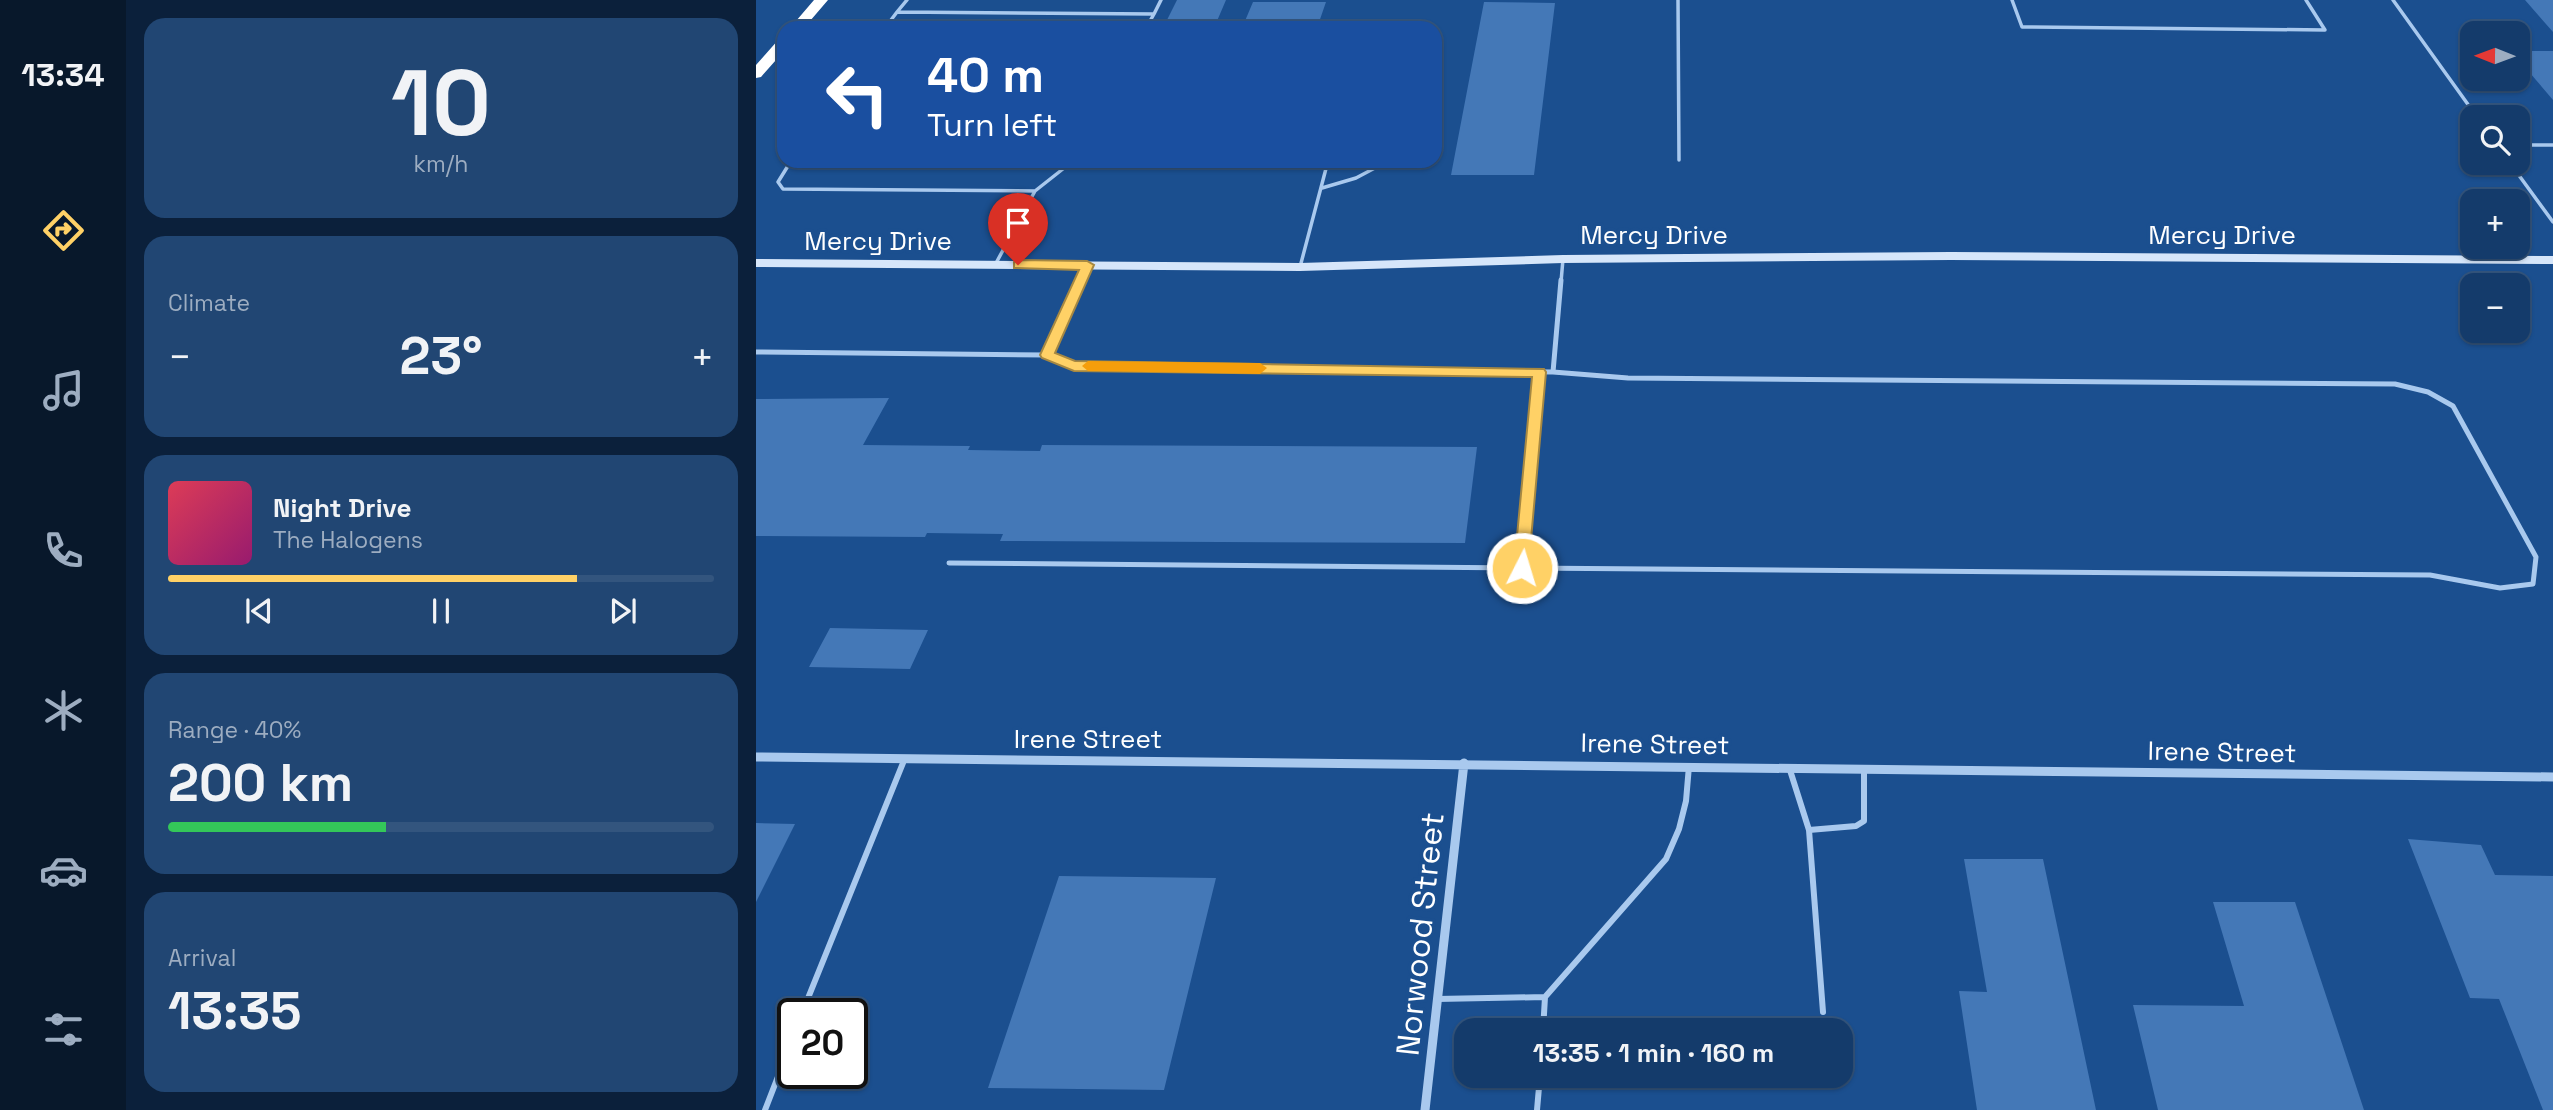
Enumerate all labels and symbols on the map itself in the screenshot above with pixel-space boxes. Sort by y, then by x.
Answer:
north arrow [2460,21,2530,91]
pin [988,193,1048,265]
street label: Mercy Drive [1580,218,1728,252]
street label: Mercy Drive [2148,218,2296,252]
street label: Mercy Drive [804,224,952,258]
position arrow [1485,531,1559,605]
street label: Irene Street [1014,722,1162,756]
street label: Irene Street [1580,726,1730,762]
street label: Irene Street [2147,734,2297,770]
street label: Norwood Street [1387,810,1453,1058]
speed limit sign: 20 [777,998,868,1089]

